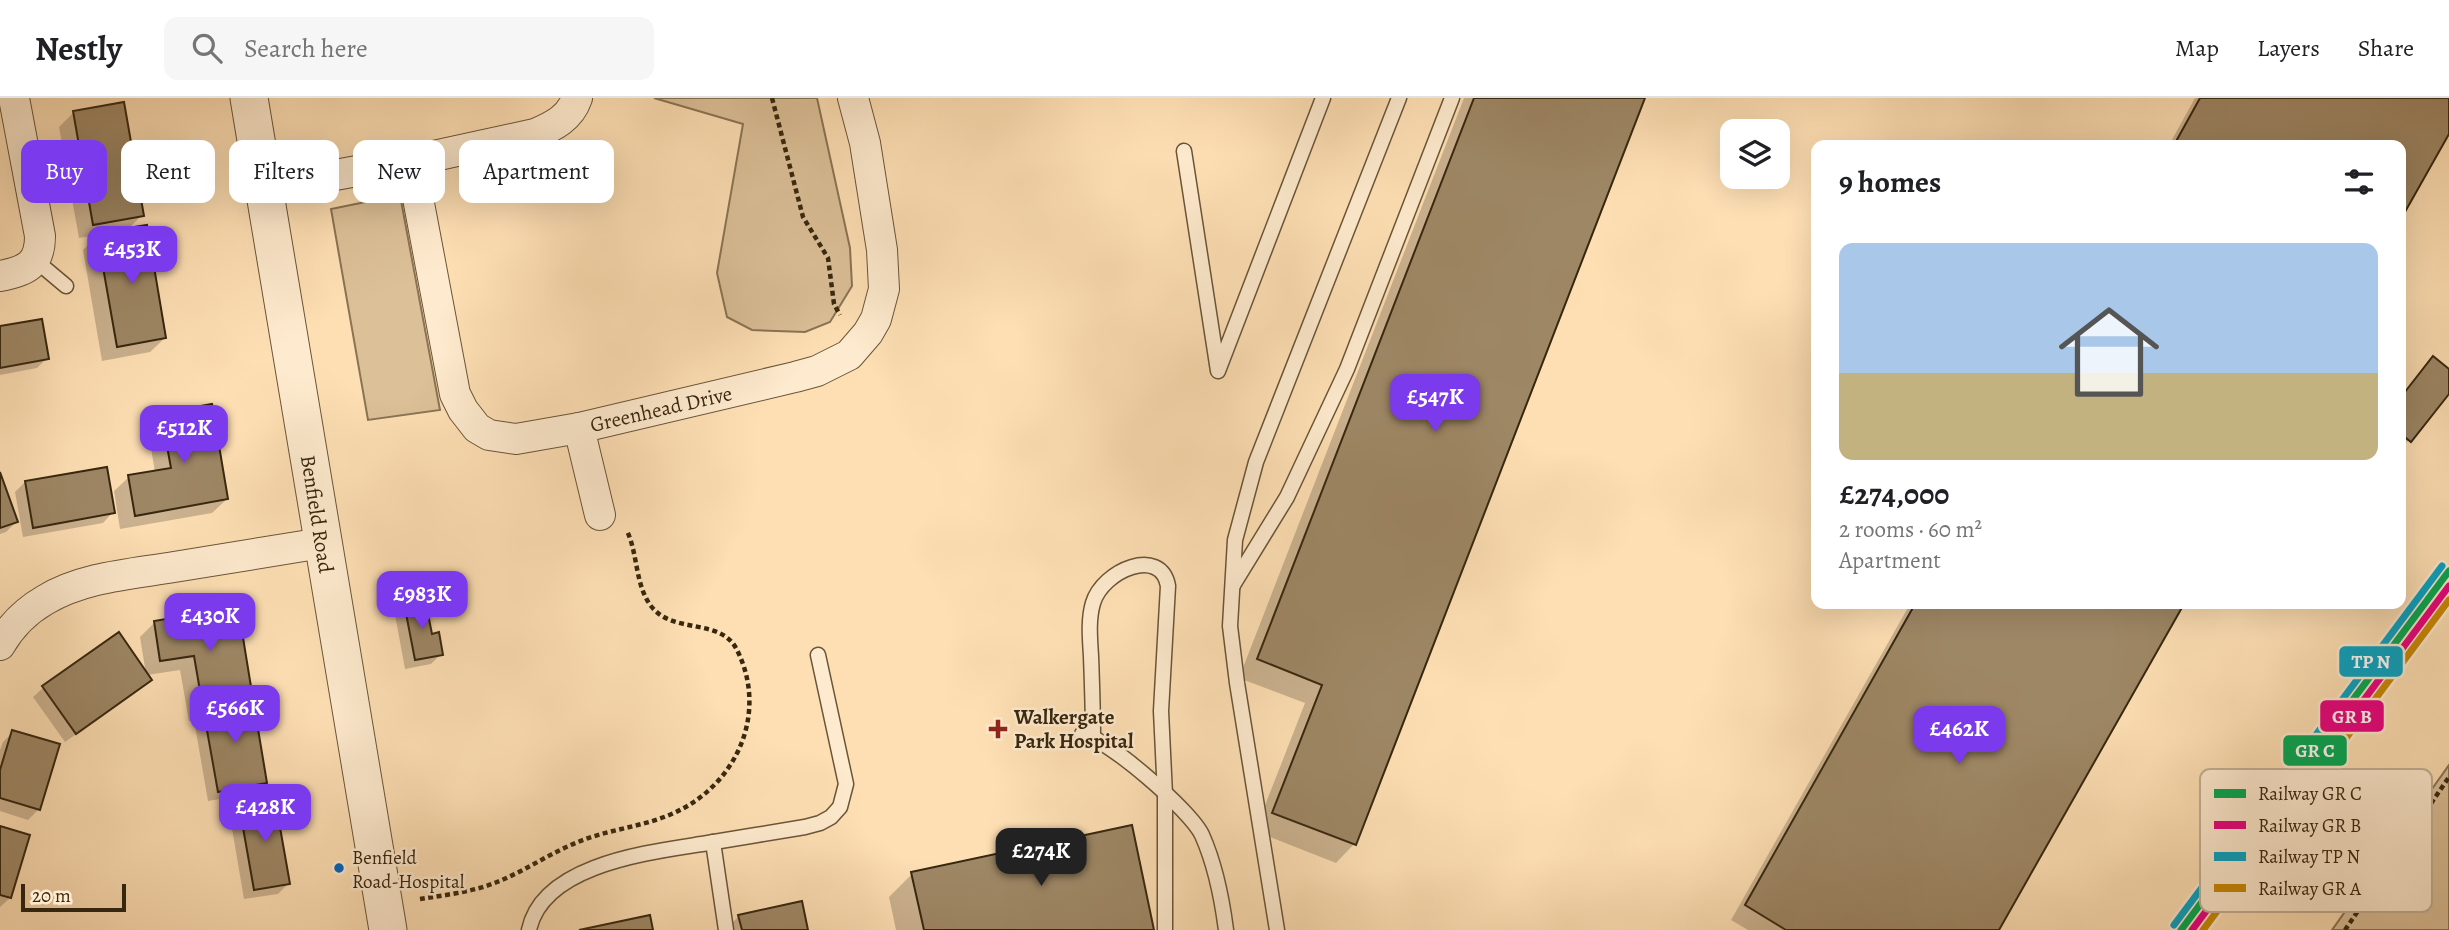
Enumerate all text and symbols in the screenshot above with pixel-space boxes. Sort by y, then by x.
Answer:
search box [164,17,654,80]
text: Nestly [35,26,122,71]
icon: search [188,29,226,67]
text: Search here [244,31,368,66]
text: Map [2175,32,2219,64]
text: Layers [2257,32,2320,64]
text: Share [2358,32,2414,64]
map controls [1720,119,1790,189]
button: layers [1720,119,1790,189]
chip: Buy [21,140,107,203]
chip: Rent [121,140,215,203]
chip: Filters [229,140,339,203]
chip: New [353,140,445,203]
chip: Apartment [459,140,614,203]
text: 9 homes [1839,162,1941,202]
icon: filters [2340,163,2378,201]
pin: £453K [83,226,181,286]
text: £453K [103,233,161,264]
icon: home [2046,289,2172,415]
pin: £547K [1386,374,1484,434]
street label: Greenhead Drive [587,379,735,439]
text: £547K [1406,381,1464,412]
pin: £512K [135,406,233,465]
text: £512K [156,412,212,443]
street label: Benfield Road [294,453,340,576]
text: £274,000 [1839,474,1949,514]
text: 2 rooms · 60 m² [1839,514,1982,545]
text: Apartment [1839,545,1941,576]
pin: £983K [373,572,471,631]
text: £983K [393,578,451,609]
pin: £430K [161,594,259,653]
text: £430K [180,600,240,631]
line badge: TP N [2338,645,2404,678]
text: TP N [2352,649,2391,675]
pin: £566K [186,686,284,745]
text: £566K [206,692,264,723]
line badge: GR B [2319,699,2385,733]
place label: Walkergate Park Hospital [1013,703,1134,755]
text: GR B [2332,704,2372,730]
pin: £462K [1910,706,2008,766]
text: £462K [1929,713,1989,744]
marker: Walkergate Park Hospital [988,719,1008,739]
line badge: GR C [2282,734,2348,767]
text: GR C [2295,738,2335,764]
legend [2200,769,2432,912]
text: Railway GR C [2258,781,2362,807]
pin: £428K [216,784,314,844]
text: £428K [235,791,295,822]
text: Railway GR B [2258,813,2361,839]
pin: £274K [992,828,1090,888]
text: £274K [1012,835,1070,866]
text: Railway TP N [2258,844,2361,870]
place label: Benfield Road-Hospital [352,845,465,895]
marker: Benfield Road-Hospital [332,861,346,875]
text: Railway GR A [2258,876,2362,902]
scale bar [21,881,126,913]
text: 20 m [32,883,71,909]

